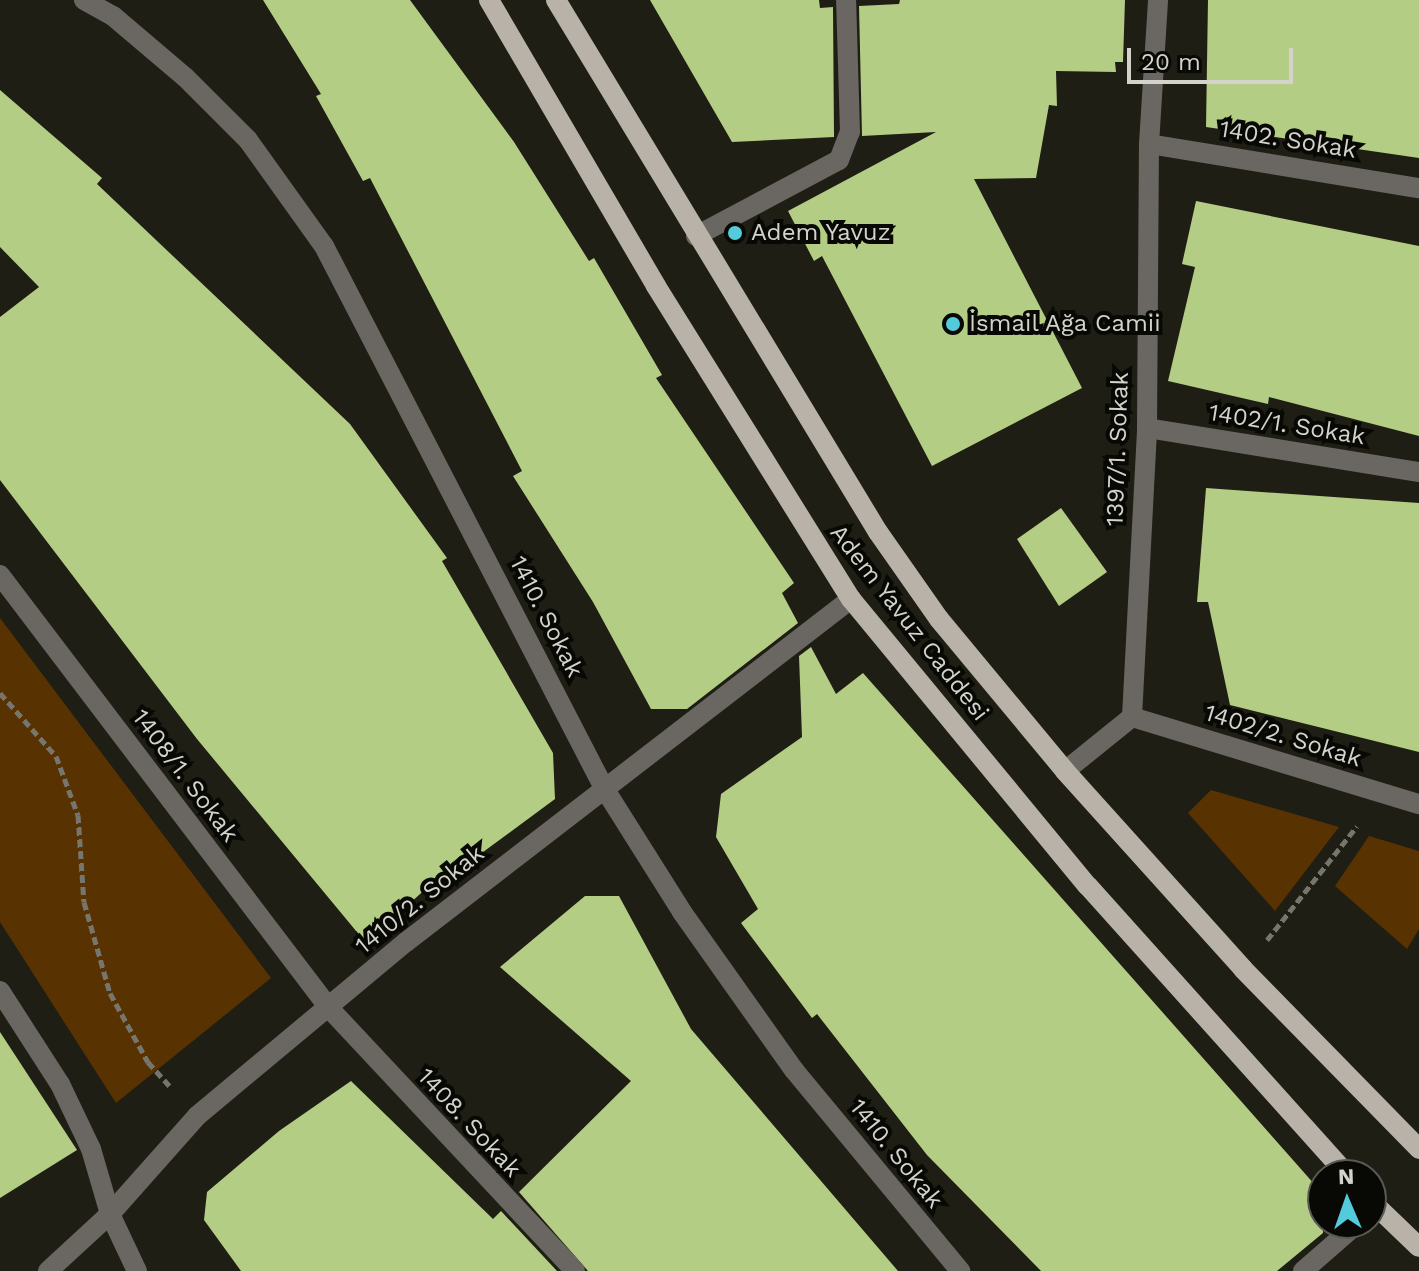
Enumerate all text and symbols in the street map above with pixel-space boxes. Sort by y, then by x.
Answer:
scale bar [1131,32,1297,82]
text: 20 m [1141,48,1201,76]
street label: 1402. Sokak [1218,115,1358,165]
place label: Adem Yavuz [751,219,891,247]
marker: Adem Yavuz [726,224,744,242]
place label: İsmail Ağa Camii [969,310,1163,338]
marker: İsmail Ağa Camii [944,315,962,333]
street label: 1397/1. Sokak [1101,371,1135,527]
street label: 1402/1. Sokak [1207,398,1367,452]
street label: Adem Yavuz Caddesi [823,519,995,727]
street label: 1410. Sokak [503,552,589,682]
street label: 1402/2. Sokak [1201,698,1365,774]
street label: 1408/1. Sokak [126,704,244,848]
street label: 1410/2. Sokak [350,839,490,961]
street label: 1408. Sokak [411,1062,527,1184]
street label: 1410. Sokak [843,1094,949,1214]
north arrow [1307,1159,1387,1239]
text: N [1338,1164,1355,1189]

